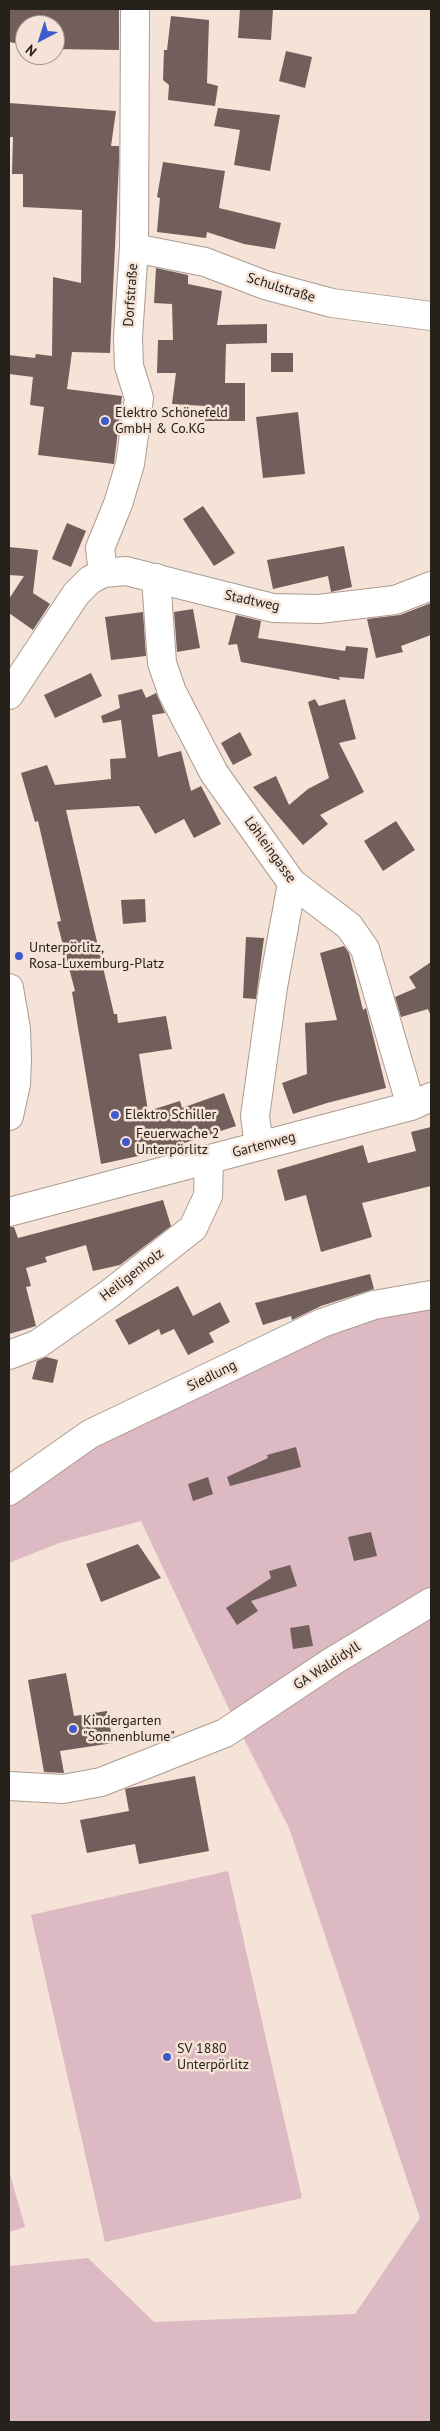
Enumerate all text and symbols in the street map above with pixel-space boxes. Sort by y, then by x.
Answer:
north arrow [15,15,65,65]
text: N [22,41,40,61]
street label: Dorfstraße [120,263,142,327]
street label: Schulstraße [245,270,317,306]
place label: Elektro Schönefeld GmbH & Co.KG [115,405,228,438]
marker: Elektro Schönefeld GmbH & Co.KG [99,415,111,427]
street label: Stadtweg [223,587,281,615]
street label: Löhleingasse [240,814,300,886]
place label: Unterpörlitz, Rosa-Luxemburg-Platz [29,940,164,972]
marker: Unterpörlitz, Rosa-Luxemburg-Platz [13,950,25,962]
place label: Elektro Schiller [125,1107,216,1123]
marker: Elektro Schiller [109,1109,121,1121]
place label: Feuerwache 2 Unterpörlitz [136,1126,219,1158]
street label: Gartenweg [231,1129,297,1161]
marker: Feuerwache 2 Unterpörlitz [120,1136,132,1148]
street label: Heiligenholz [97,1245,167,1305]
street label: Siedlung [185,1357,239,1395]
street label: GA Waldidyll [291,1638,363,1694]
place label: Kindergarten "Sonnenblume" [83,1713,175,1745]
marker: Kindergarten "Sonnenblume" [67,1723,79,1735]
place label: SV 1880 Unterpörlitz [177,2041,249,2074]
marker: SV 1880 Unterpörlitz [161,2051,173,2063]

